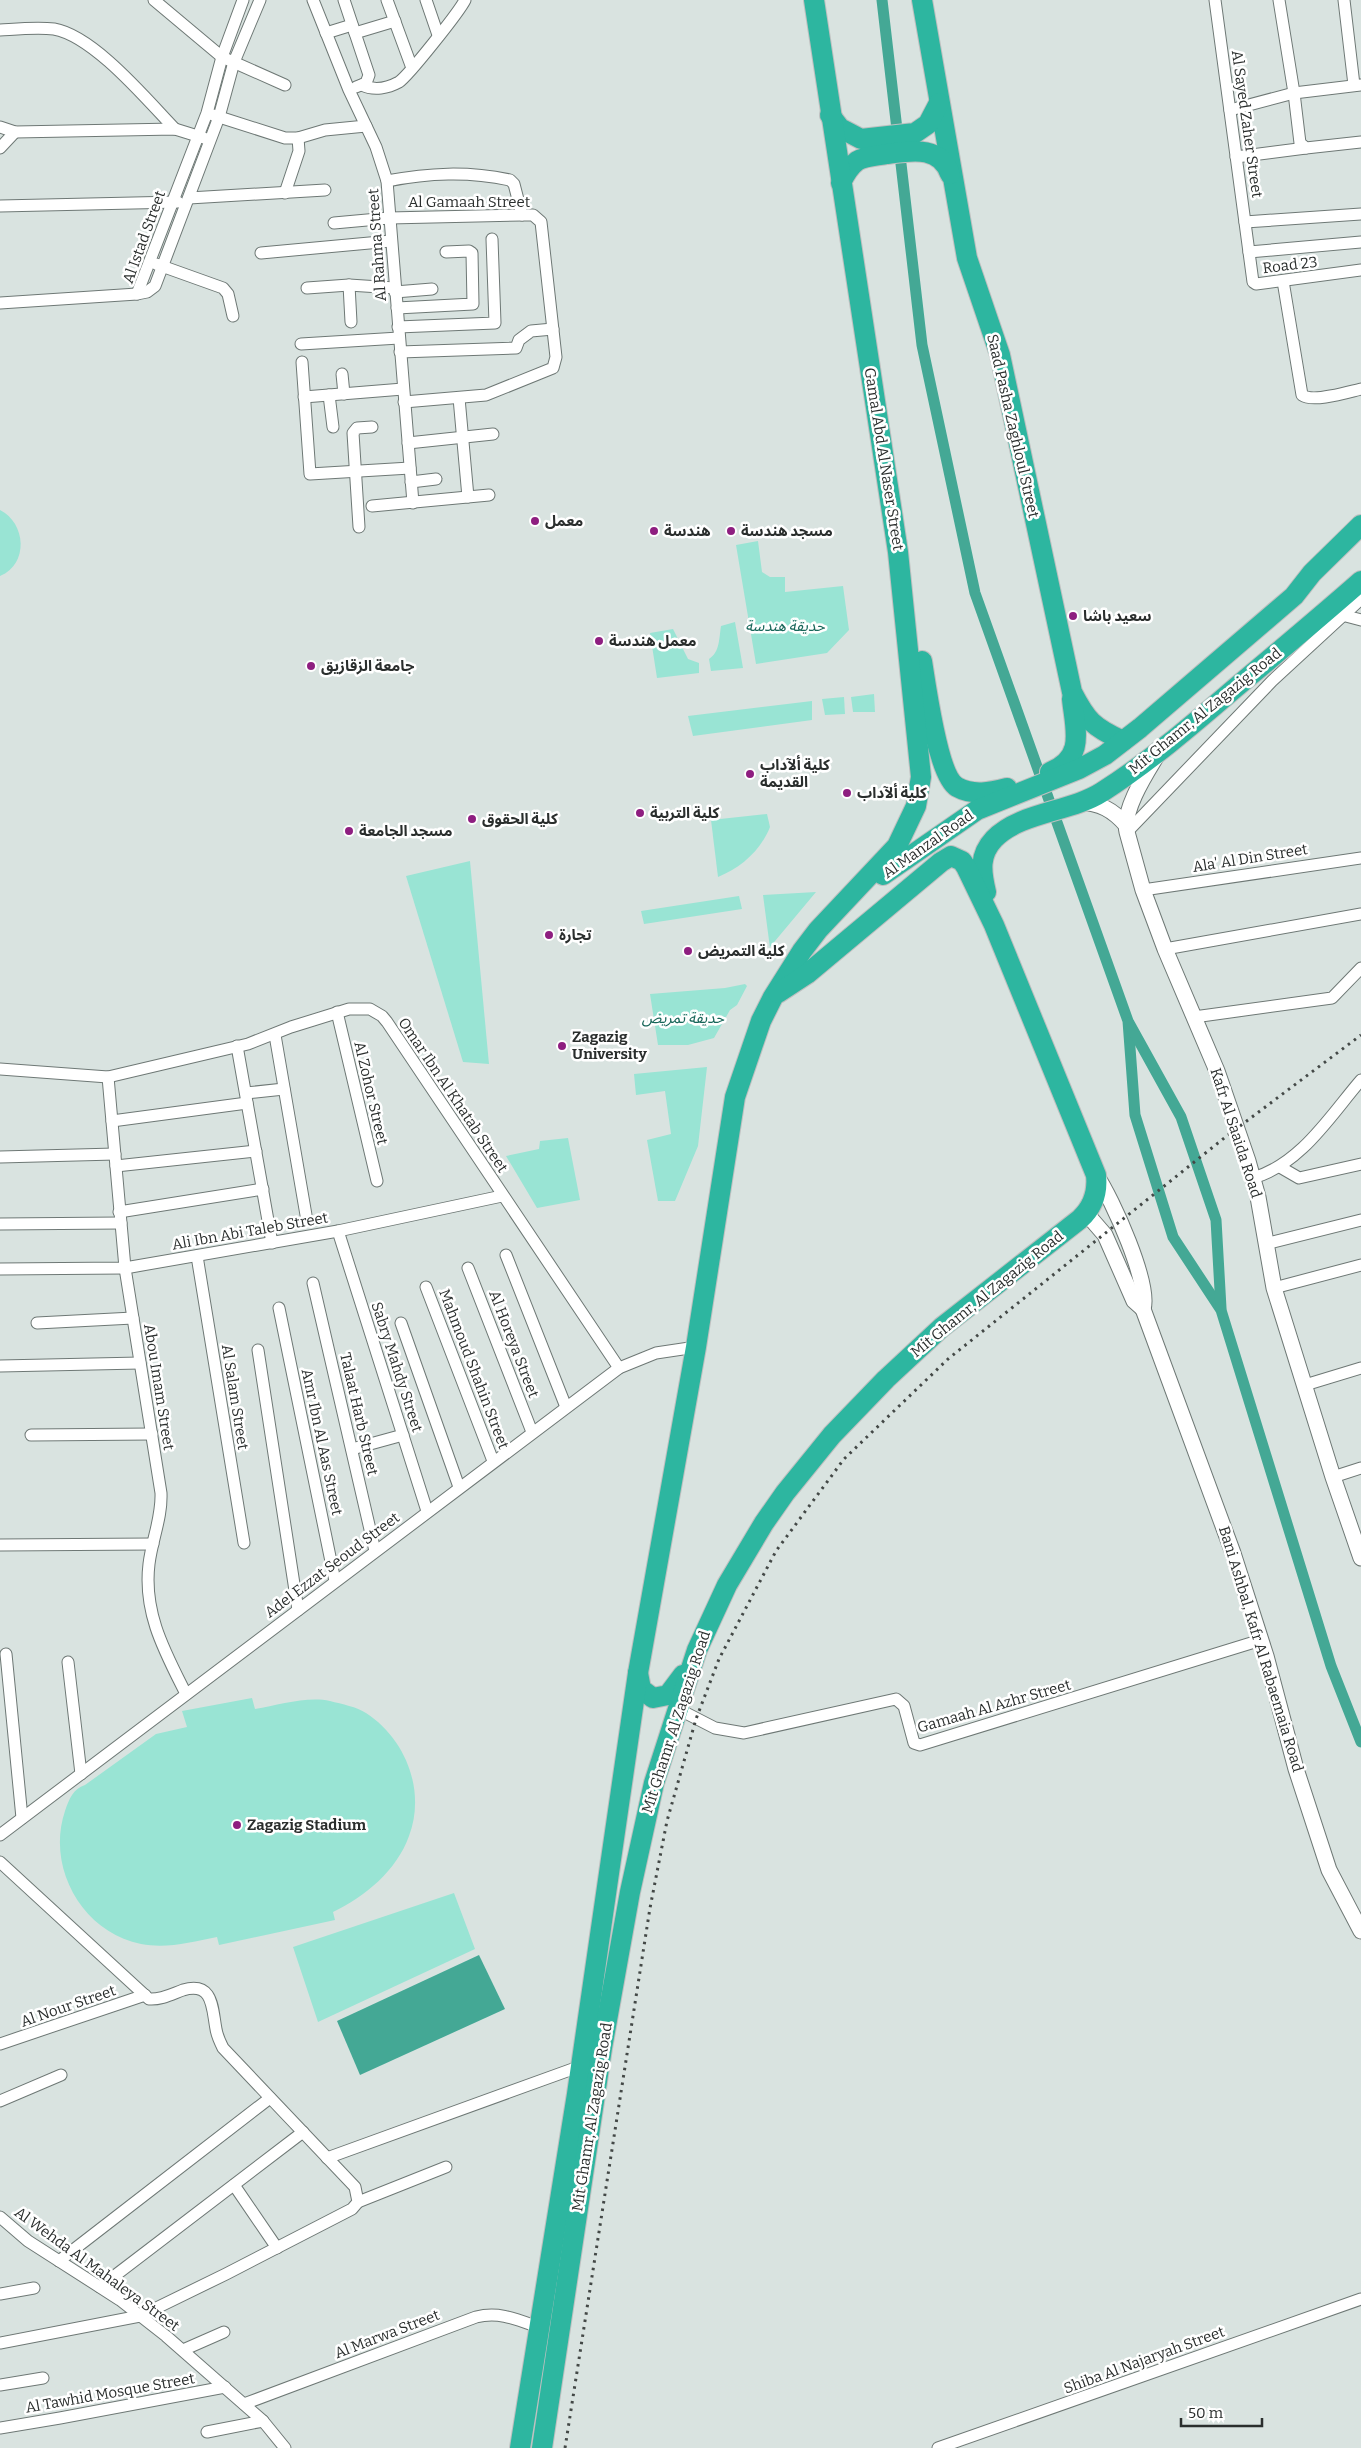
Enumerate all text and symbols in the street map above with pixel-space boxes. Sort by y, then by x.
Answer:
street label: Al Sayed Zaher Street [1228,49,1266,200]
street label: Al Istad Street [119,187,169,286]
street label: Al Rahma Street [364,188,390,302]
street label: Al Gamaah Street [408,193,531,211]
street label: Road 23 [1262,253,1318,277]
street label: Saad Pasha Zaghloul Street [983,332,1043,520]
street label: Gamal Abd Al Naser Street [861,366,907,552]
place label: معمل [545,512,583,530]
marker: معمل [529,515,541,527]
place label: هندسة [664,522,711,540]
place label: مسجد هندسة [741,522,833,540]
marker: هندسة [648,525,660,537]
marker: مسجد هندسة [725,525,737,537]
place label: سعيد باشا [1083,607,1151,625]
marker: سعيد باشا [1067,610,1079,622]
park label: حديقة هندسة [745,617,825,635]
place label: معمل هندسة [609,632,696,650]
marker: معمل هندسة [593,635,605,647]
street label: Mit Ghamr, Al Zagazig Road [1125,644,1285,778]
place label: جامعة الزقازيق [321,657,415,675]
marker: جامعة الزقازيق [305,660,317,672]
place label: كلية ألآداب القديمة [760,755,830,791]
marker: كلية ألآداب القديمة [744,768,756,780]
place label: كلية ألآداب [857,783,927,802]
marker: كلية ألآداب [841,787,853,799]
place label: كلية التربية [650,804,720,822]
street label: Al Manzal Road [879,806,977,882]
marker: كلية التربية [634,807,646,819]
place label: كلية الحقوق [482,810,558,828]
marker: كلية الحقوق [466,813,478,825]
place label: مسجد الجامعة [359,822,453,840]
marker: مسجد الجامعة [343,825,355,837]
street label: Ala' Al Din Street [1191,840,1309,876]
place label: تجارة [559,926,592,944]
marker: تجارة [543,929,555,941]
place label: كلية التمريض [698,942,785,960]
marker: كلية التمريض [682,945,694,957]
park label: حديقة تمريض [642,1009,724,1027]
street label: Omar Ibn Al Khatab Street [394,1014,512,1176]
place label: Zagazig University [572,1028,647,1063]
street label: Al Zohor Street [350,1040,392,1147]
marker: Zagazig University [556,1040,568,1052]
street label: Kafr Al Saaida Road [1206,1066,1266,1200]
street label: Ali Ibn Abi Taleb Street [171,1208,330,1254]
street label: Mit Ghamr, Al Zagazig Road [907,1227,1067,1361]
street label: Mahmoud Shahin Street [435,1286,513,1452]
street label: Al Horeya Street [485,1288,543,1401]
street label: Sabry Mahdy Street [367,1300,427,1435]
street label: Abou Imam Street [140,1323,178,1452]
street label: Al Salam Street [218,1343,252,1452]
street label: Talaat Harb Street [336,1351,382,1478]
street label: Amr Ibn Al Aas Street [298,1367,346,1518]
street label: Adel Ezzat Seoud Street [261,1508,403,1622]
street label: Bani Ashbal, Kafr Al Rabaemaia Road [1215,1524,1307,1774]
street label: Mit Ghamr, Al Zagazig Road [638,1628,714,1816]
street label: Gamaah Al Azhr Street [915,1675,1073,1737]
place label: Zagazig Stadium [247,1816,367,1834]
marker: Zagazig Stadium [231,1819,243,1831]
street label: Al Nour Street [18,1981,118,2031]
street label: Mit Ghamr, Al Zagazig Road [568,2021,616,2213]
street label: Al Wehda Al Mahaleya Street [11,2203,183,2335]
street label: Al Marwa Street [332,2305,443,2362]
street label: Shiba Al Najaryah Street [1061,2322,1227,2398]
street label: Al Tawhid Mosque Street [24,2369,197,2417]
scale bar [1181,2396,1262,2428]
text: 50 m [1188,2404,1224,2422]

